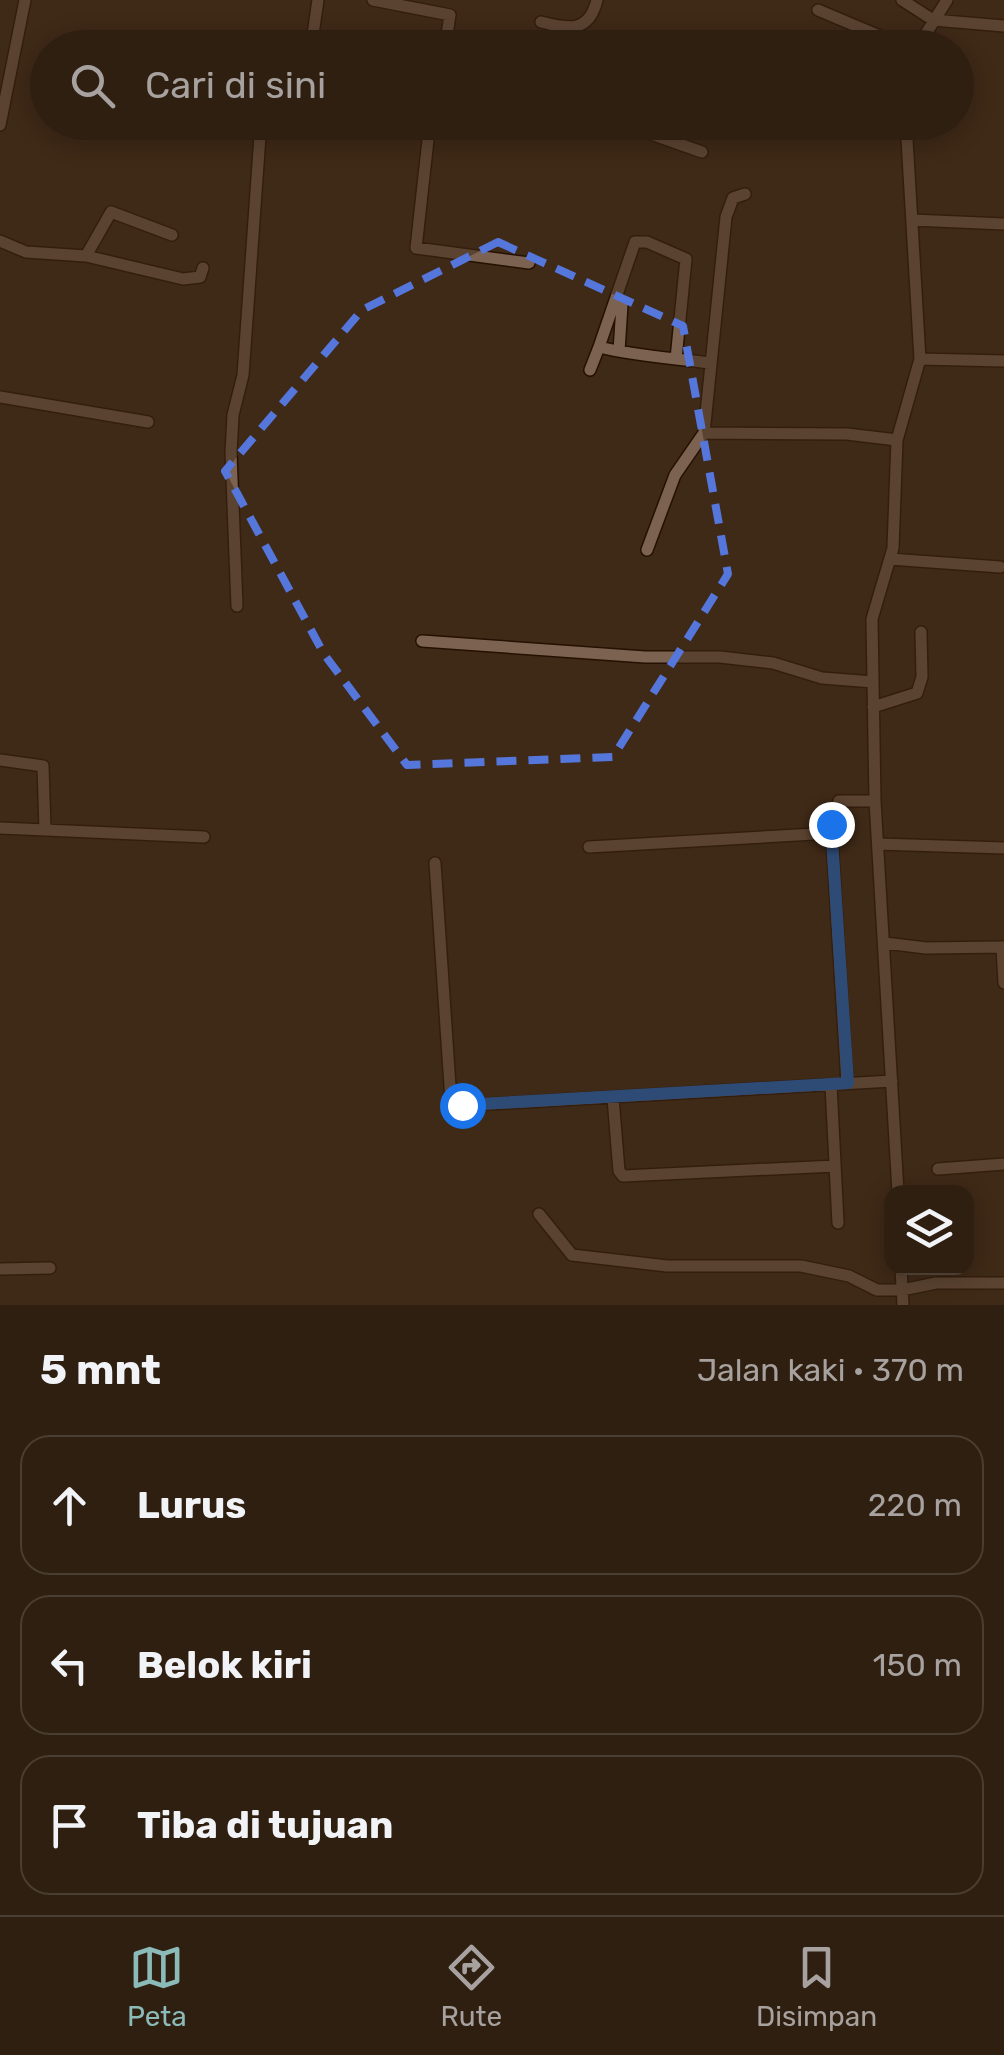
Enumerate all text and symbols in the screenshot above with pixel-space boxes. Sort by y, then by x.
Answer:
search box [30,30,974,140]
icon: search [65,58,120,113]
text: Cari di sini [145,62,326,108]
route end [809,802,855,848]
route start [440,1083,486,1129]
map controls [884,1185,974,1275]
button: layers [884,1185,974,1275]
text: 5 mnt [40,1345,161,1395]
text: Jalan kaki · 370 m [697,1351,964,1389]
icon: ahead [42,1478,97,1533]
text: Lurus [137,1482,246,1528]
text: 220 m [868,1486,962,1524]
icon: left [42,1638,97,1693]
text: Belok kiri [137,1642,312,1688]
text: 150 m [873,1646,962,1684]
icon: arrive [42,1798,97,1853]
text: Tiba di tujuan [137,1802,393,1848]
tab: Peta [127,1940,187,2033]
tab: Rute [440,1940,502,2033]
tab: Disimpan [756,1940,877,2033]

